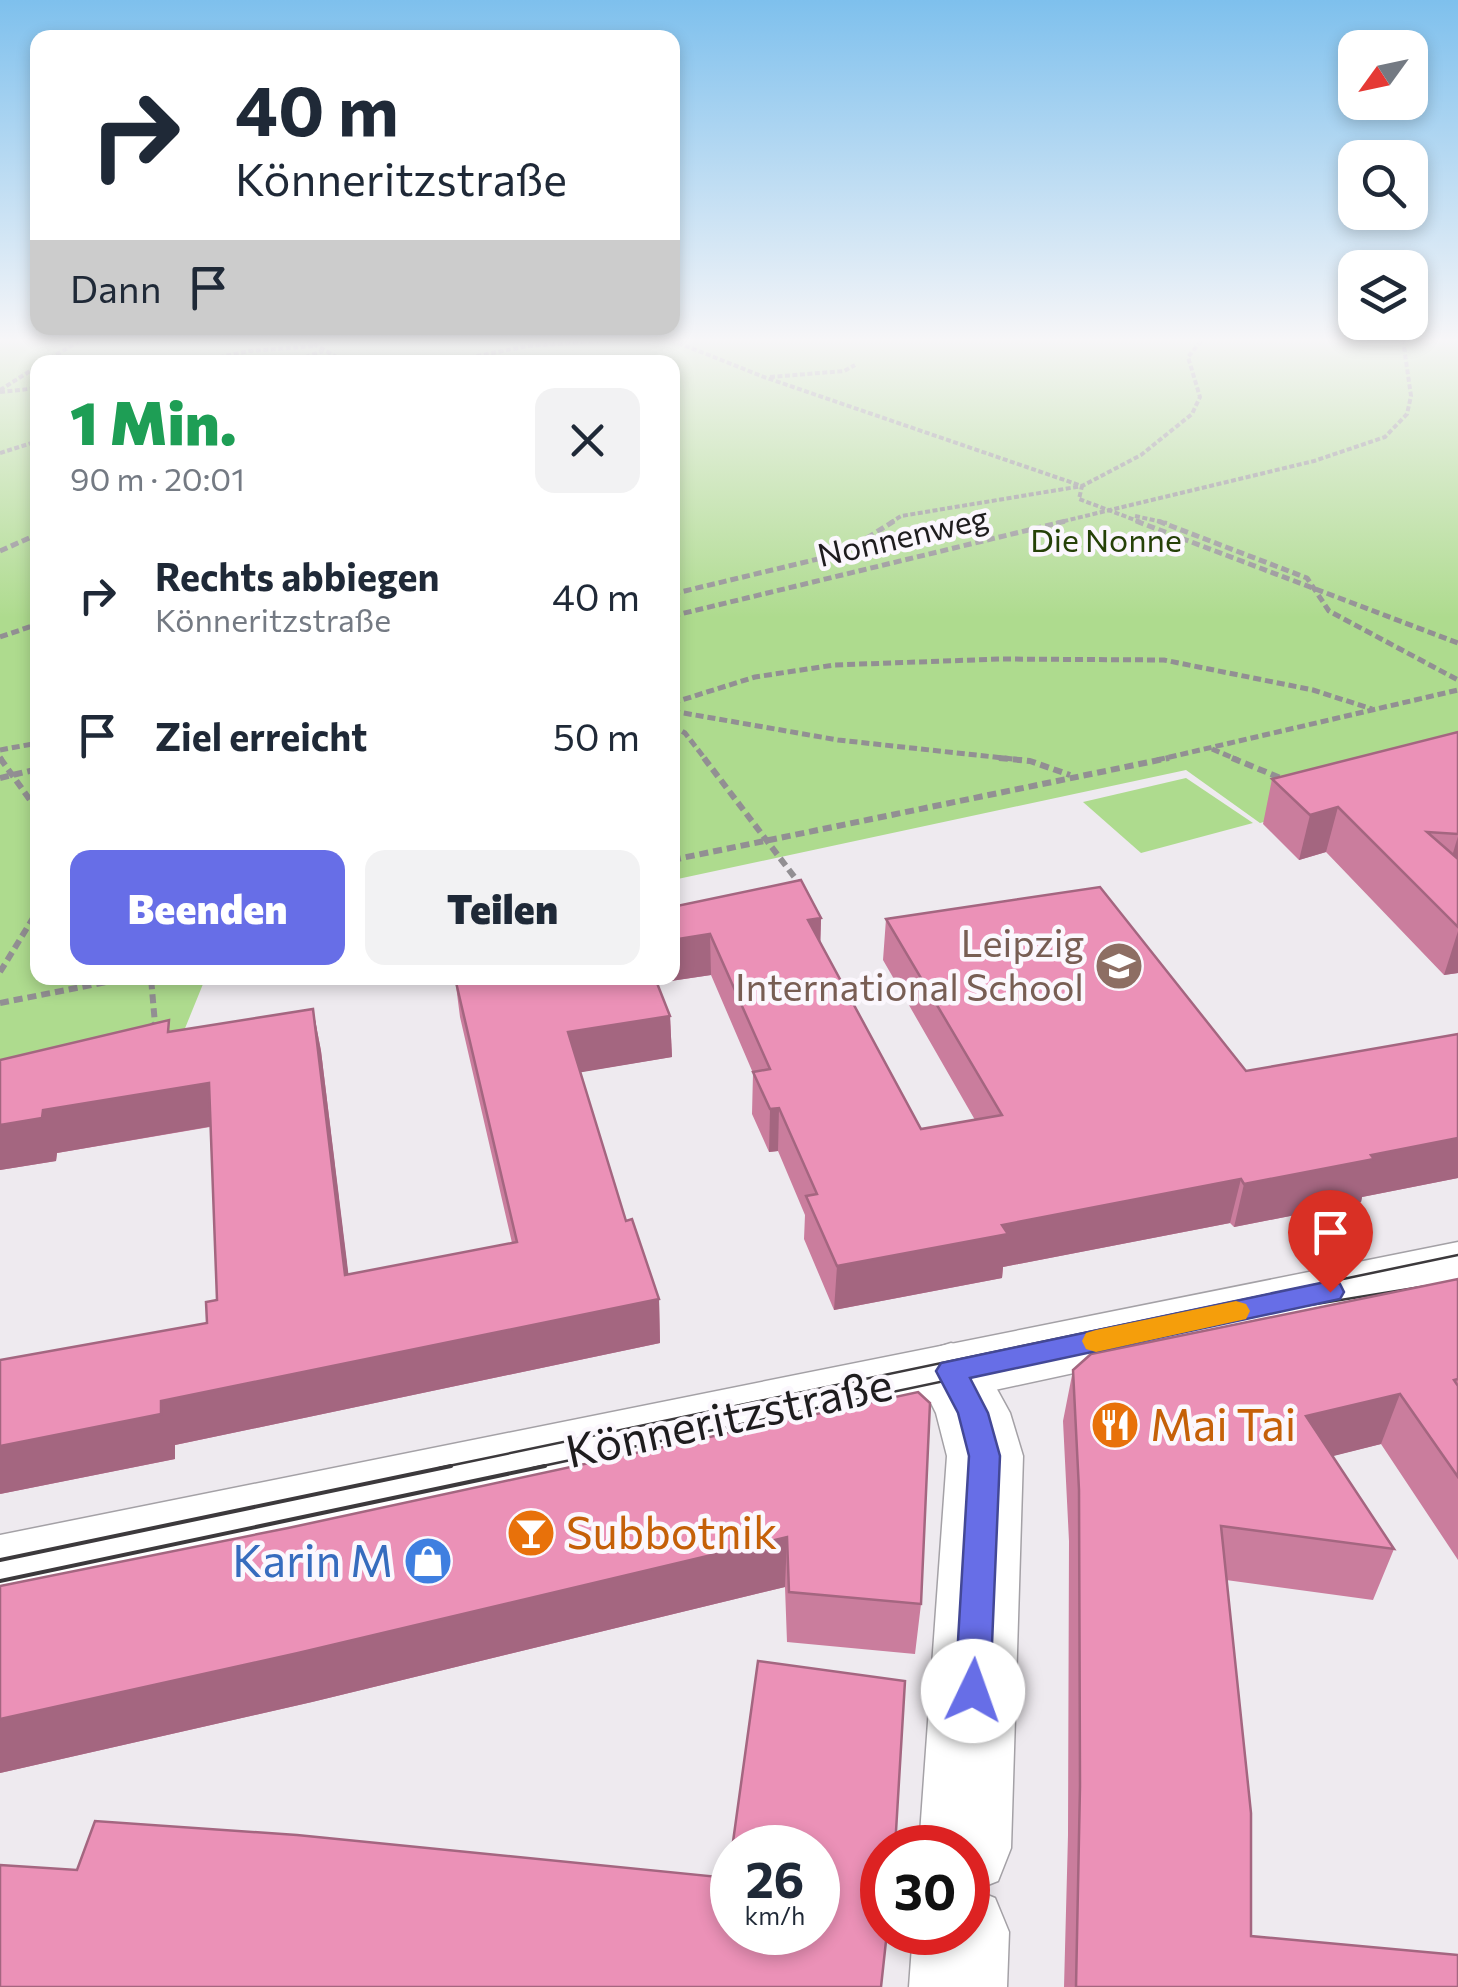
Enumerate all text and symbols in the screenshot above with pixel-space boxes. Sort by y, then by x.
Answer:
north arrow [1338,30,1428,120]
map controls [1338,30,1428,340]
text: 40 m [235,65,399,150]
icon: right [70,70,200,200]
button: search [1338,140,1428,230]
text: Könneritzstraße [235,150,567,205]
button: layers [1338,250,1428,340]
icon: arrive [181,260,236,315]
text: Dann [70,264,161,311]
text: 1 Min. [70,384,237,457]
button: close [535,388,640,493]
text: 90 m · 20:01 [70,458,245,498]
street label: Nonnenweg [813,496,992,574]
park label: Die Nonne [1030,519,1182,559]
text: Rechts abbiegen [155,552,439,599]
icon: right [70,568,125,623]
text: 40 m [552,572,640,619]
text: Könneritzstraße [155,599,391,639]
icon: arrive [70,708,125,763]
text: Ziel erreicht [155,712,367,759]
text: 50 m [553,712,640,759]
button: Beenden [70,850,345,965]
button: Teilen [365,850,640,965]
place label: Leipzig International School [735,918,1084,1009]
school or university icon: Leipzig International School [1093,940,1145,992]
pin [1288,1190,1373,1293]
icon: arrive [1303,1205,1358,1260]
street label: Könneritzstraße [560,1354,897,1477]
place label: Mai Tai [1150,1395,1296,1450]
restaurant icon: Mai Tai [1089,1399,1141,1451]
place label: Subbotnik [566,1503,778,1558]
bar icon: Subbotnik [505,1507,557,1559]
place label: Karin M [232,1531,393,1586]
shop icon: Karin M [402,1535,454,1587]
position arrow [921,1639,1025,1743]
speed limit sign: 30 [860,1825,990,1955]
text: 26 [745,1847,804,1908]
text: km/h [745,1900,805,1930]

